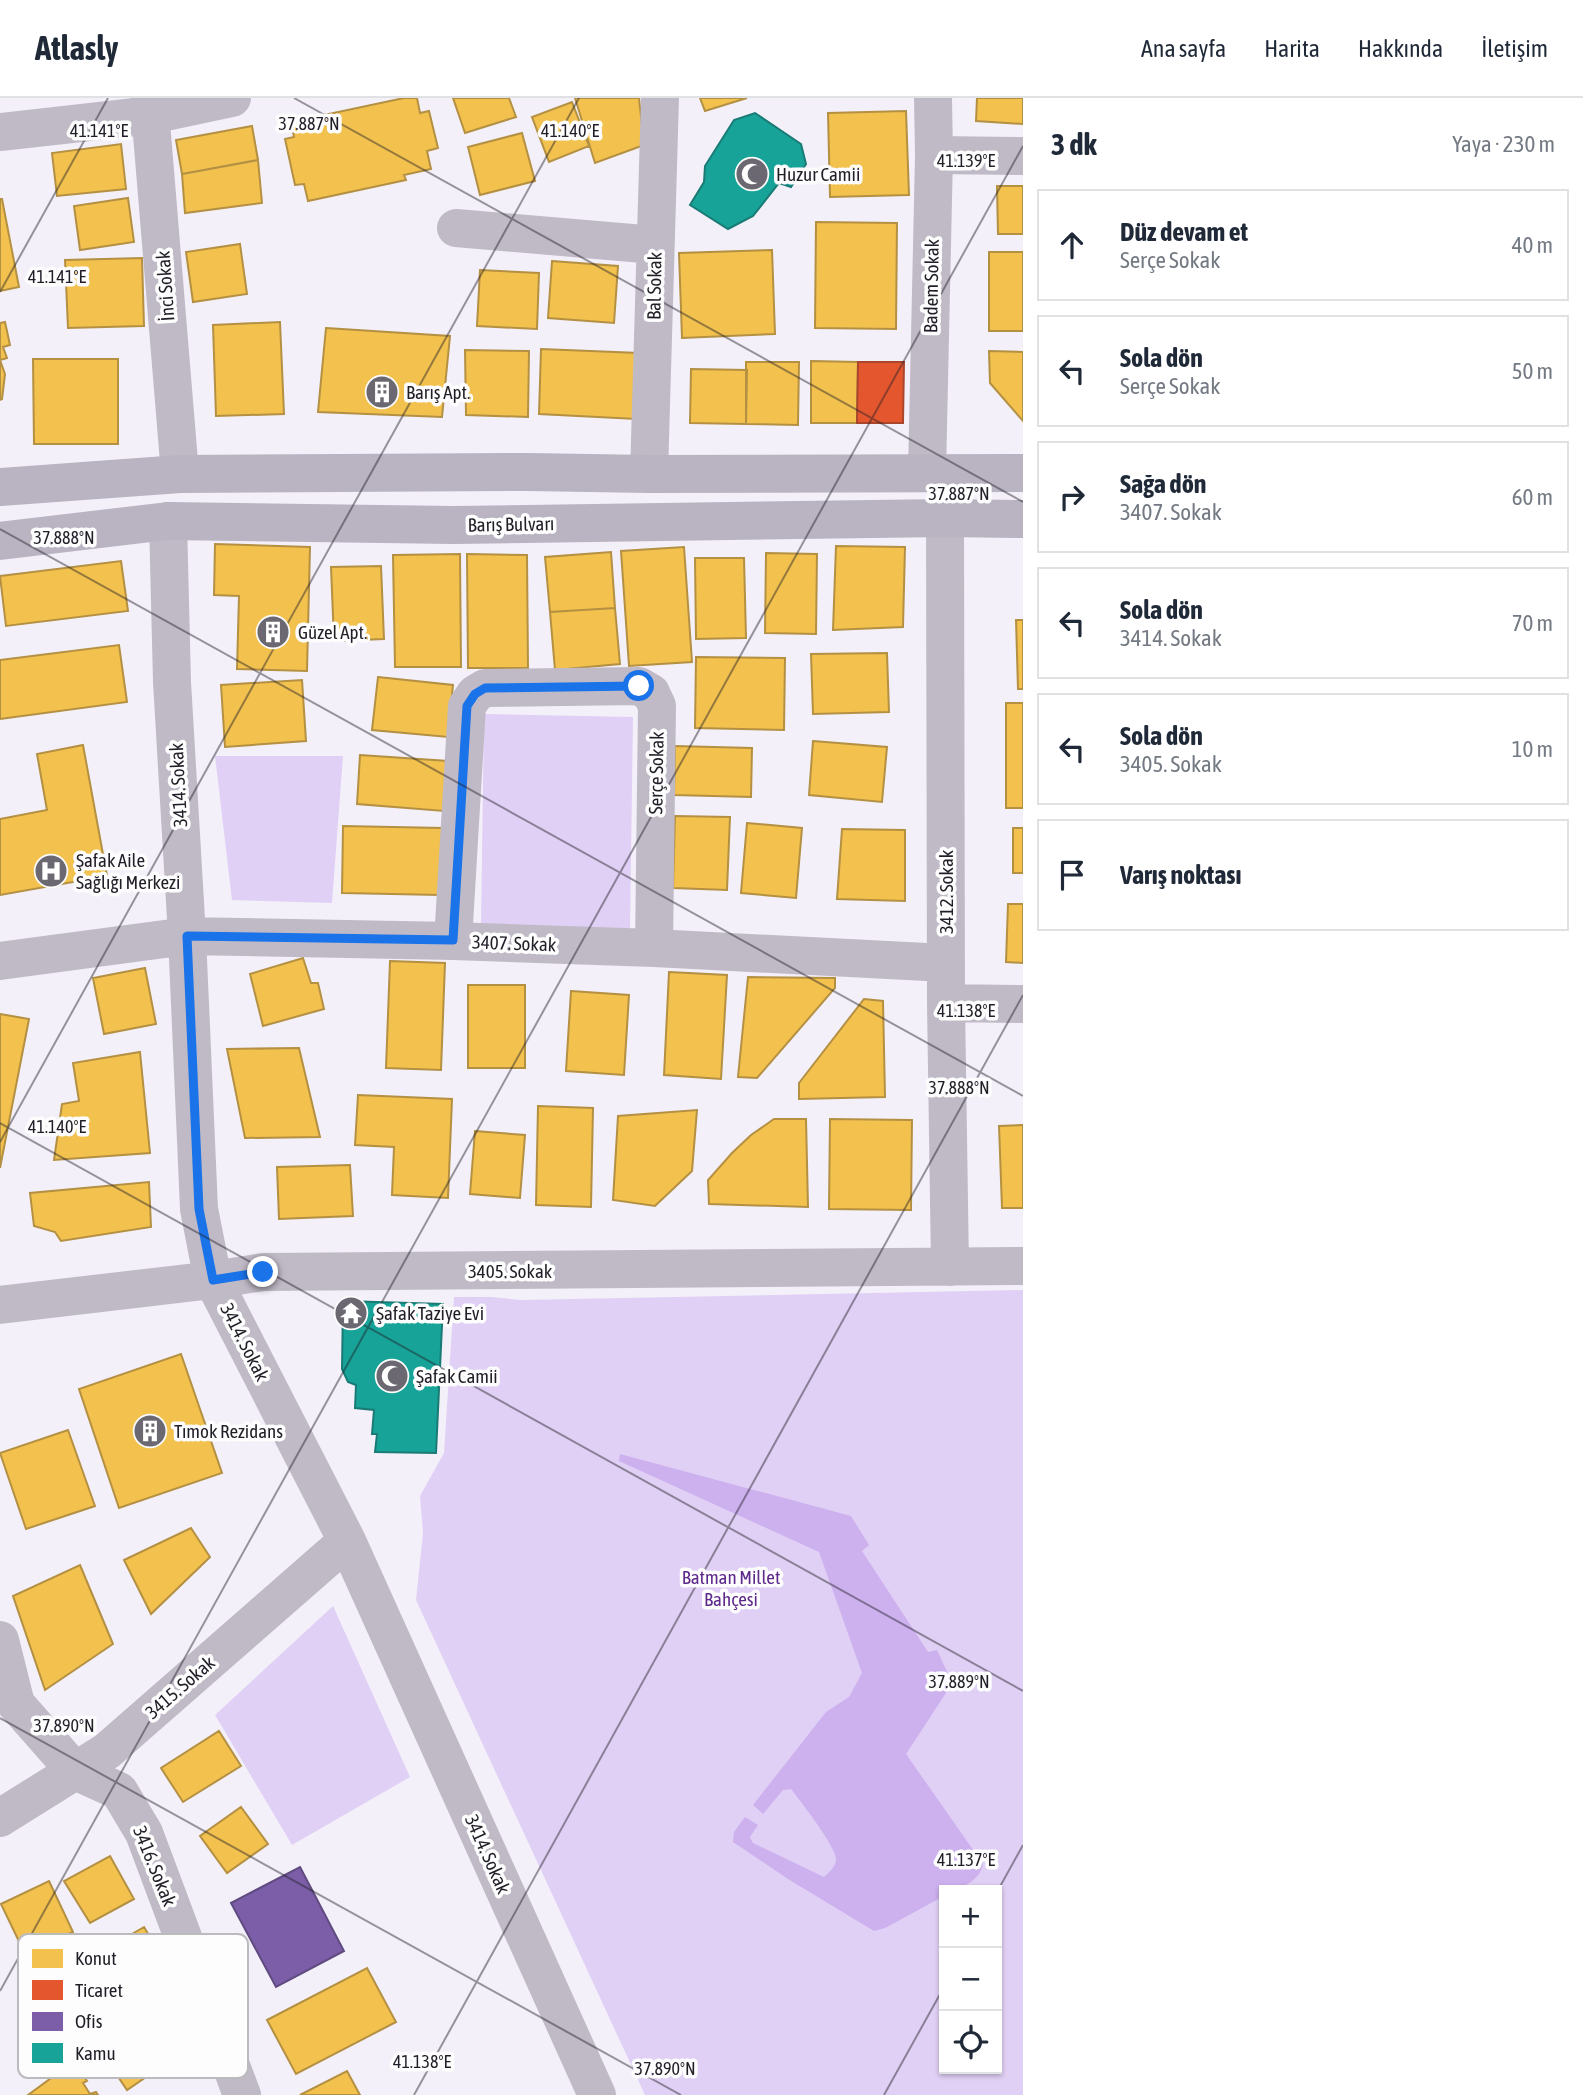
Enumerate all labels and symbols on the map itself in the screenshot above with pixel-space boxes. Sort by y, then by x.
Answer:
text: 37.887°N [278,113,340,134]
text: 41.141°E [70,120,128,141]
text: 41.140°E [541,120,599,141]
text: 41.139°E [937,150,995,171]
mosque icon: Huzur Camii [733,155,771,193]
place label: Huzur Camii [776,163,860,185]
street label: Badem Sokak [919,238,943,333]
street label: İnci Sokak [152,249,178,322]
street label: Bal Sokak [642,251,666,320]
text: 41.141°E [28,266,86,287]
building icon: Barış Apt. [363,373,401,411]
place label: Barış Apt. [406,381,470,403]
text: 37.887°N [928,483,990,504]
street label: Barış Bulvarı [468,512,554,536]
text: 37.888°N [33,527,95,548]
building icon: Güzel Apt. [254,613,292,651]
place label: Güzel Apt. [298,621,367,643]
route start [623,670,654,701]
street label: Serçe Sokak [644,731,668,815]
street label: 3414. Sokak [165,742,191,828]
place label: Şafak Aile Sağlığı Merkezi [76,849,180,893]
street label: 3412. Sokak [935,849,957,934]
hospital icon: Şafak Aile Sağlığı Merkezi [32,852,70,890]
street label: 3407. Sokak [472,931,557,955]
text: 41.138°E [937,1000,995,1021]
text: 37.888°N [928,1077,990,1098]
text: 41.140°E [28,1116,86,1137]
route end [247,1256,278,1287]
street label: 3405. Sokak [468,1260,553,1282]
temple icon: Şafak Taziye Evi [332,1294,370,1332]
street label: 3414. Sokak [216,1300,274,1385]
place label: Şafak Taziye Evi [376,1302,484,1324]
mosque icon: Şafak Camii [373,1357,411,1395]
place label: Şafak Camii [416,1365,498,1387]
building icon: Tımok Rezidans [131,1412,169,1450]
place label: Tımok Rezidans [174,1420,283,1442]
park label: Batman Millet Bahçesi [682,1566,780,1610]
street label: 3415. Sokak [141,1651,219,1723]
text: 37.889°N [928,1671,990,1692]
text: 37.890°N [33,1715,95,1736]
street label: 3414. Sokak [461,1811,515,1898]
street label: 3416. Sokak [129,1823,181,1910]
text: 41.137°E [937,1849,995,1870]
legend [18,1934,248,2078]
text: Konut [75,1947,117,1969]
text: Ticaret [75,1979,123,2001]
text: Ofis [75,2010,103,2032]
text: Kamu [75,2042,116,2064]
text: 41.138°E [393,2051,451,2072]
text: 37.890°N [634,2058,696,2079]

